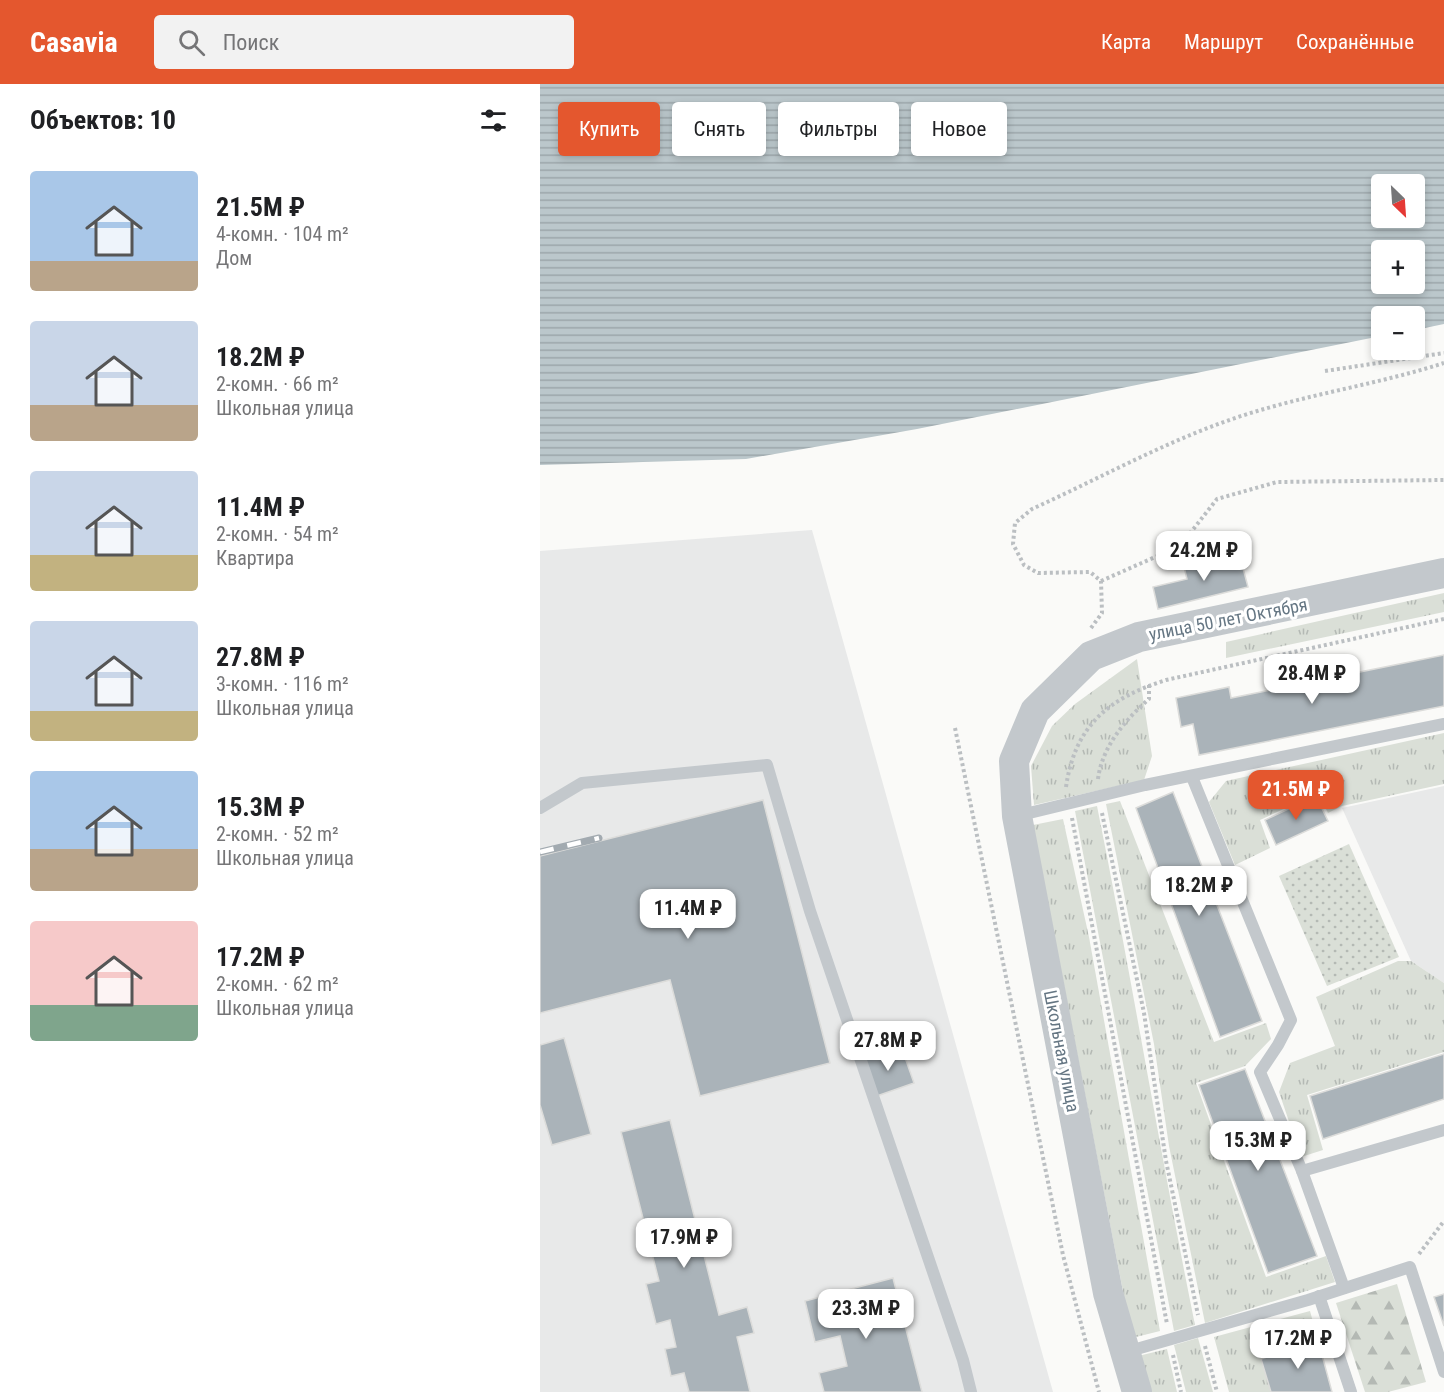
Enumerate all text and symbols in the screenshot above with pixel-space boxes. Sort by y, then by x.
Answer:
search box [154,15,574,69]
text: Casavia [30,26,118,59]
icon: search [175,26,208,59]
text: Поиск [223,30,279,55]
text: Карта [1101,30,1151,54]
text: Маршрут [1184,30,1263,54]
text: Сохранённые [1296,30,1414,54]
chip: Купить [558,102,660,156]
chip: Снять [672,102,766,156]
chip: Фильтры [778,102,899,156]
chip: Новое [911,102,1007,156]
icon: filters [477,104,510,137]
text: Объектов: 10 [30,105,176,135]
north arrow [1371,174,1425,228]
map controls [1371,174,1425,360]
text: 21.5M ₽ [216,192,305,222]
icon: home [78,195,150,267]
text: 4-комн. · 104 m² [216,222,349,246]
button: + [1371,240,1425,294]
text: Дом [216,246,252,270]
button: − [1371,306,1425,360]
text: 18.2M ₽ [216,342,305,372]
icon: home [78,345,150,417]
text: 2-комн. · 66 m² [216,372,339,396]
text: Школьная улица [216,396,354,420]
text: 11.4M ₽ [216,492,305,522]
icon: home [78,495,150,567]
text: 2-комн. · 54 m² [216,522,339,546]
pin: 24.2M ₽ [1149,531,1259,582]
text: 24.2M ₽ [1170,538,1238,562]
text: Квартира [216,546,294,570]
street label: улица 50 лет Октября [1147,593,1309,645]
text: 27.8M ₽ [216,642,305,672]
icon: home [78,645,150,717]
pin: 28.4M ₽ [1257,654,1367,705]
text: 28.4M ₽ [1278,661,1346,685]
text: 3-комн. · 116 m² [216,672,349,696]
text: Школьная улица [216,696,354,720]
pin: 21.5M ₽ [1241,770,1351,821]
text: 21.5M ₽ [1262,777,1330,801]
text: 15.3M ₽ [216,792,305,822]
icon: home [78,795,150,867]
text: 2-комн. · 52 m² [216,822,339,846]
text: Школьная улица [216,846,354,870]
pin: 18.2M ₽ [1144,866,1254,917]
text: 18.2M ₽ [1165,873,1233,897]
pin: 11.4M ₽ [633,889,743,940]
text: 11.4M ₽ [654,896,722,920]
text: 17.2M ₽ [216,942,305,972]
icon: home [78,945,150,1017]
text: 2-комн. · 62 m² [216,972,339,996]
street label: Школьная улица [1040,988,1084,1114]
text: Школьная улица [216,996,354,1020]
pin: 27.8M ₽ [833,1021,943,1072]
text: 27.8M ₽ [854,1028,922,1052]
pin: 15.3M ₽ [1203,1121,1313,1172]
text: 15.3M ₽ [1224,1128,1292,1152]
pin: 17.9M ₽ [629,1218,739,1269]
text: 17.9M ₽ [650,1225,718,1249]
pin: 23.3M ₽ [811,1289,921,1340]
text: 23.3M ₽ [832,1296,900,1320]
pin: 17.2M ₽ [1243,1319,1353,1370]
text: 17.2M ₽ [1264,1326,1332,1350]

